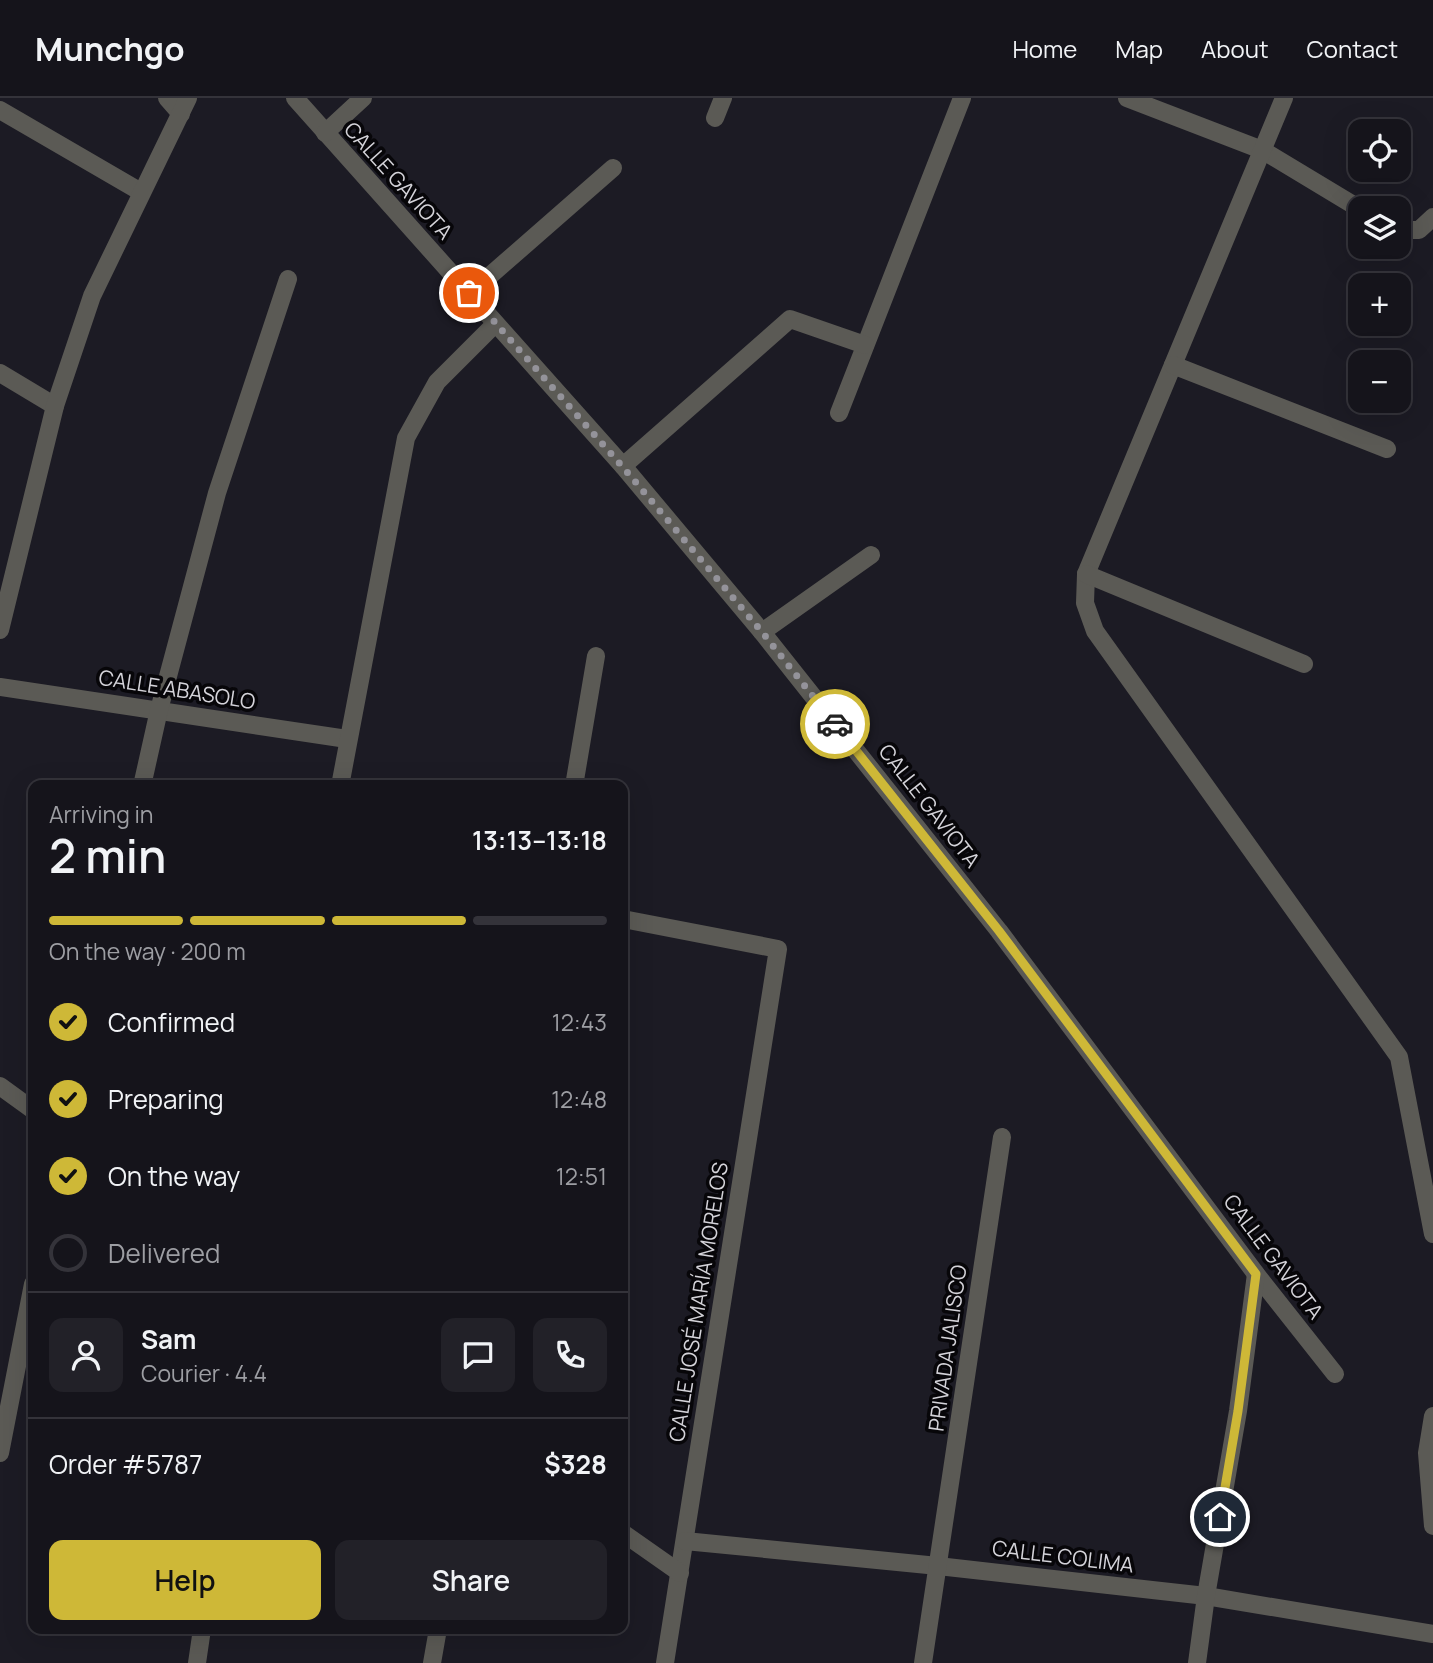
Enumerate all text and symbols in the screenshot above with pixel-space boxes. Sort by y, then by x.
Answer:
text: Munchgo [35,26,185,71]
text: Home [1012,32,1077,65]
text: Map [1115,32,1163,65]
text: About [1201,32,1269,65]
text: Contact [1307,32,1398,65]
street label: CALLE GAVIOTA [338,115,459,245]
map controls [1348,119,1411,413]
button: locate [1348,119,1411,182]
button: layers [1348,196,1411,259]
pin [439,263,499,323]
button: + [1348,273,1411,336]
icon: bag [450,274,488,312]
button: − [1348,350,1411,413]
street label: CALLE ABASOLO [97,663,257,715]
courier [800,689,870,759]
icon: car [816,705,854,743]
street label: CALLE GAVIOTA [873,738,987,873]
text: Arriving in [49,798,154,830]
text: 13:13–13:18 [472,822,607,858]
text: 2 min [49,824,166,887]
text: On the way · 200 m [49,935,246,967]
icon: check [49,1003,87,1041]
text: Confirmed [108,1004,235,1040]
text: 12:43 [552,1006,607,1038]
icon: check [49,1080,87,1118]
text: Preparing [108,1081,224,1117]
text: 12:48 [551,1083,607,1115]
icon: check [49,1157,87,1195]
text: On the way [108,1158,240,1194]
text: 12:51 [556,1160,607,1192]
street label: CALLE JOSÉ MARÍA MORELOS [662,1160,734,1444]
street label: CALLE GAVIOTA [1218,1188,1330,1325]
text: Delivered [108,1235,220,1271]
street label: PRIVADA JALISCO [921,1263,973,1433]
button: person [49,1318,123,1392]
button: chat [441,1318,515,1392]
button: phone [533,1318,607,1392]
text: Sam [141,1321,196,1357]
text: Courier · 4.4 [141,1357,267,1389]
text: Order #5787 [49,1446,202,1482]
text: $328 [544,1446,607,1482]
pin [1190,1487,1250,1547]
icon: home [1201,1498,1239,1536]
street label: CALLE COLIMA [991,1533,1135,1579]
button: Help [49,1540,321,1620]
button: Share [335,1540,607,1620]

